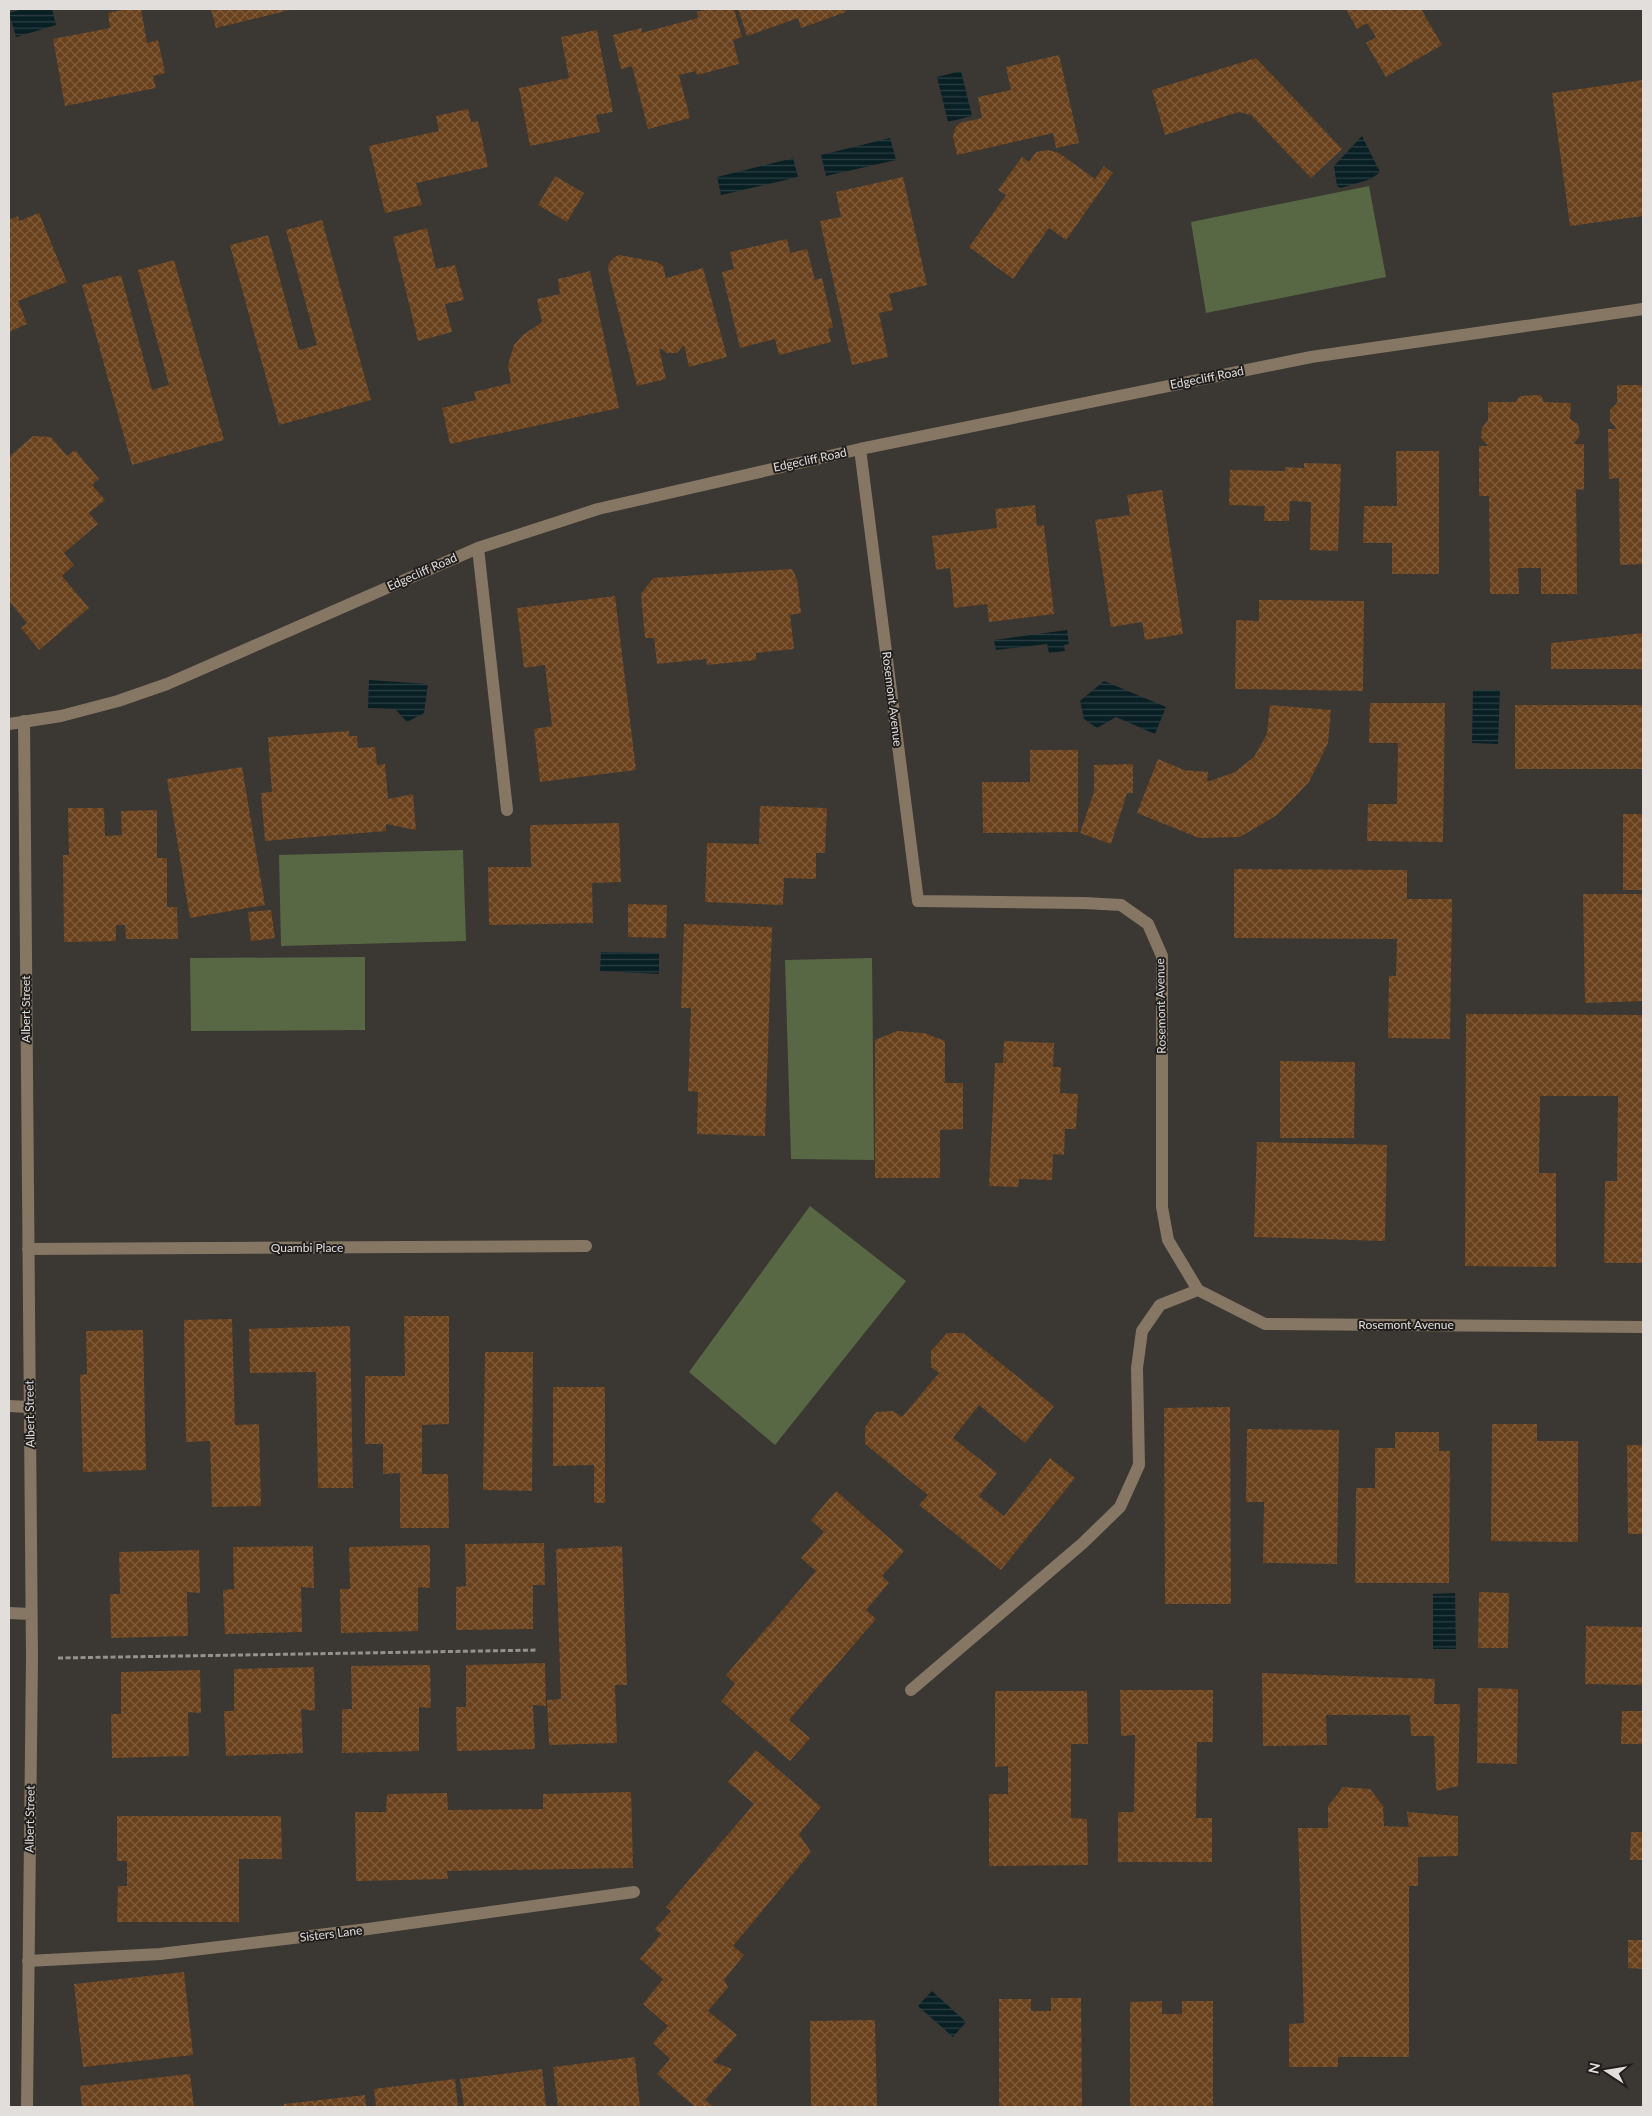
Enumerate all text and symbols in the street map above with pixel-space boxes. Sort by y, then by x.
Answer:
street label: Edgecliff Road [1169,363,1245,392]
street label: Edgecliff Road [772,444,848,475]
street label: Edgecliff Road [385,549,459,594]
street label: Rosemont Avenue [879,651,906,747]
street label: Rosemont Avenue [1152,958,1169,1054]
street label: Albert Street [18,975,33,1043]
street label: Quambi Place [271,1240,343,1255]
street label: Rosemont Avenue [1358,1317,1454,1332]
street label: Albert Street [21,1380,38,1448]
street label: Albert Street [21,1785,38,1853]
street label: Sisters Lane [299,1922,363,1945]
north arrow [1582,2046,1632,2096]
text: N [1584,2061,1603,2075]

